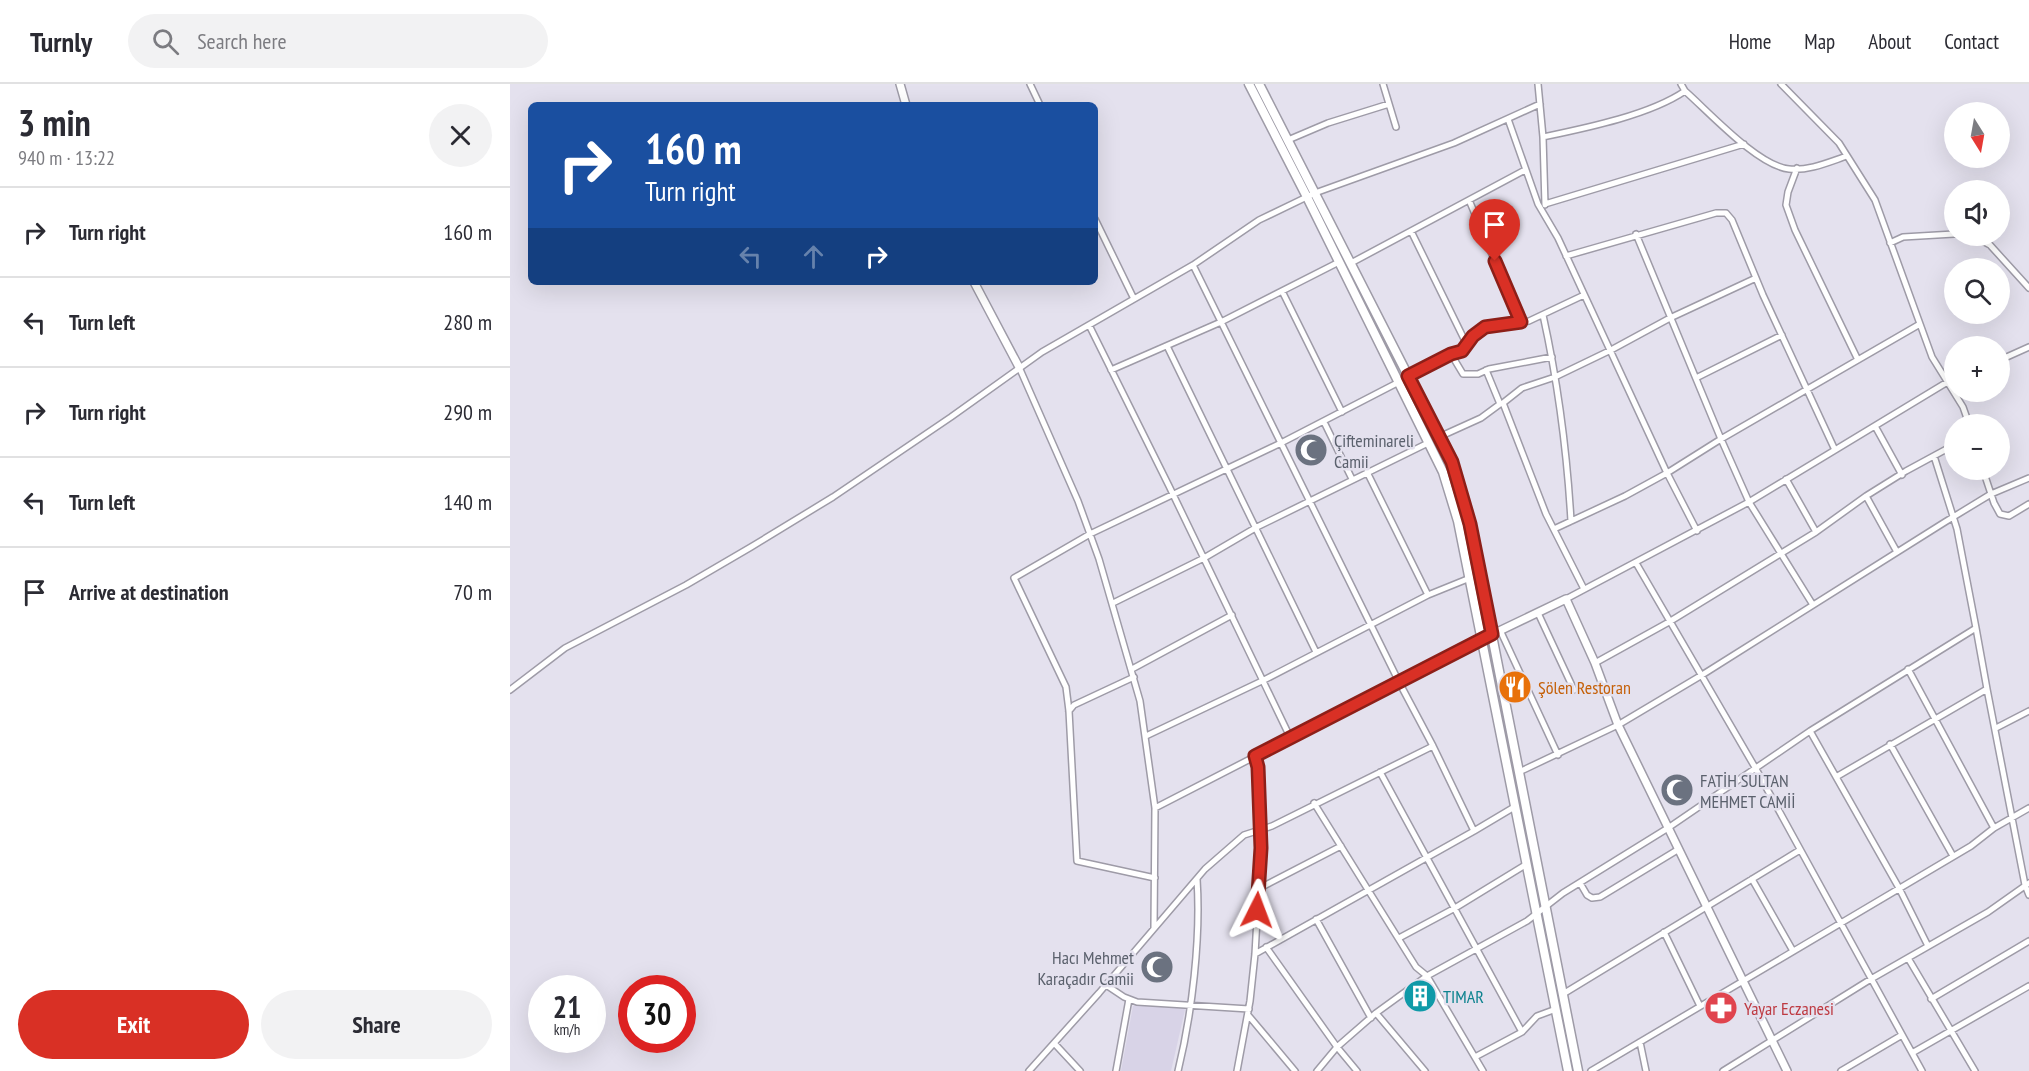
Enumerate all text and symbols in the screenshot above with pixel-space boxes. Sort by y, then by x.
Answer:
search box [128,14,548,68]
text: Turnly [30,23,92,60]
icon: search [149,25,182,58]
text: Search here [197,27,287,55]
text: Home [1729,28,1771,55]
text: Map [1804,28,1835,55]
text: About [1868,28,1911,55]
text: Contact [1944,28,1999,55]
text: 3 min [18,99,91,146]
north arrow [1944,102,2010,168]
map controls [1944,102,2010,480]
button: close [429,104,492,167]
text: 160 m [645,121,742,176]
icon: right [546,126,624,204]
text: 940 m · 13:22 [18,145,115,171]
text: Turn right [645,174,736,208]
button: sound [1944,180,2010,246]
pin [1469,199,1520,261]
icon: arrive [1478,208,1511,241]
icon: right [18,216,51,249]
text: Turn right [69,218,146,246]
text: 160 m [443,218,492,246]
icon: left [734,240,767,273]
icon: ahead [797,240,830,273]
icon: right [860,240,893,273]
button: search [1944,258,2010,324]
icon: left [18,306,51,339]
text: Turn left [69,308,135,336]
text: 280 m [443,308,492,336]
button: + [1944,336,2010,402]
icon: right [18,396,51,429]
text: Turn right [69,398,146,426]
text: 290 m [443,398,492,426]
button: − [1944,414,2010,480]
place label: Çifteminareli Camii [1334,429,1414,473]
mosque icon: Çifteminareli Camii [1293,432,1329,468]
icon: left [18,486,51,519]
text: Turn left [69,488,135,516]
text: 140 m [443,488,492,516]
icon: arrive [18,576,51,609]
text: Arrive at destination [69,578,229,606]
text: 70 m [453,578,492,606]
restaurant icon: Şölen Restoran [1497,669,1533,705]
place label: Şölen Restoran [1538,676,1631,699]
place label: FATİH SULTAN MEHMET CAMİİ [1700,769,1795,813]
mosque icon: FATİH SULTAN MEHMET CAMİİ [1659,772,1695,808]
position arrow [1225,878,1289,942]
place label: Hacı Mehmet Karaçadır Camii [1037,946,1134,990]
mosque icon: Hacı Mehmet Karaçadır Camii [1139,949,1175,985]
speed limit sign: 30 [618,975,696,1053]
building icon: TIMAR [1402,978,1438,1014]
place label: TIMAR [1443,985,1484,1008]
text: 21 [553,987,581,1026]
button: Exit [18,990,249,1059]
button: Share [261,990,492,1059]
pharmacy icon: Yayar Eczanesi [1703,990,1739,1026]
place label: Yayar Eczanesi [1744,997,1834,1020]
text: km/h [554,1020,580,1039]

